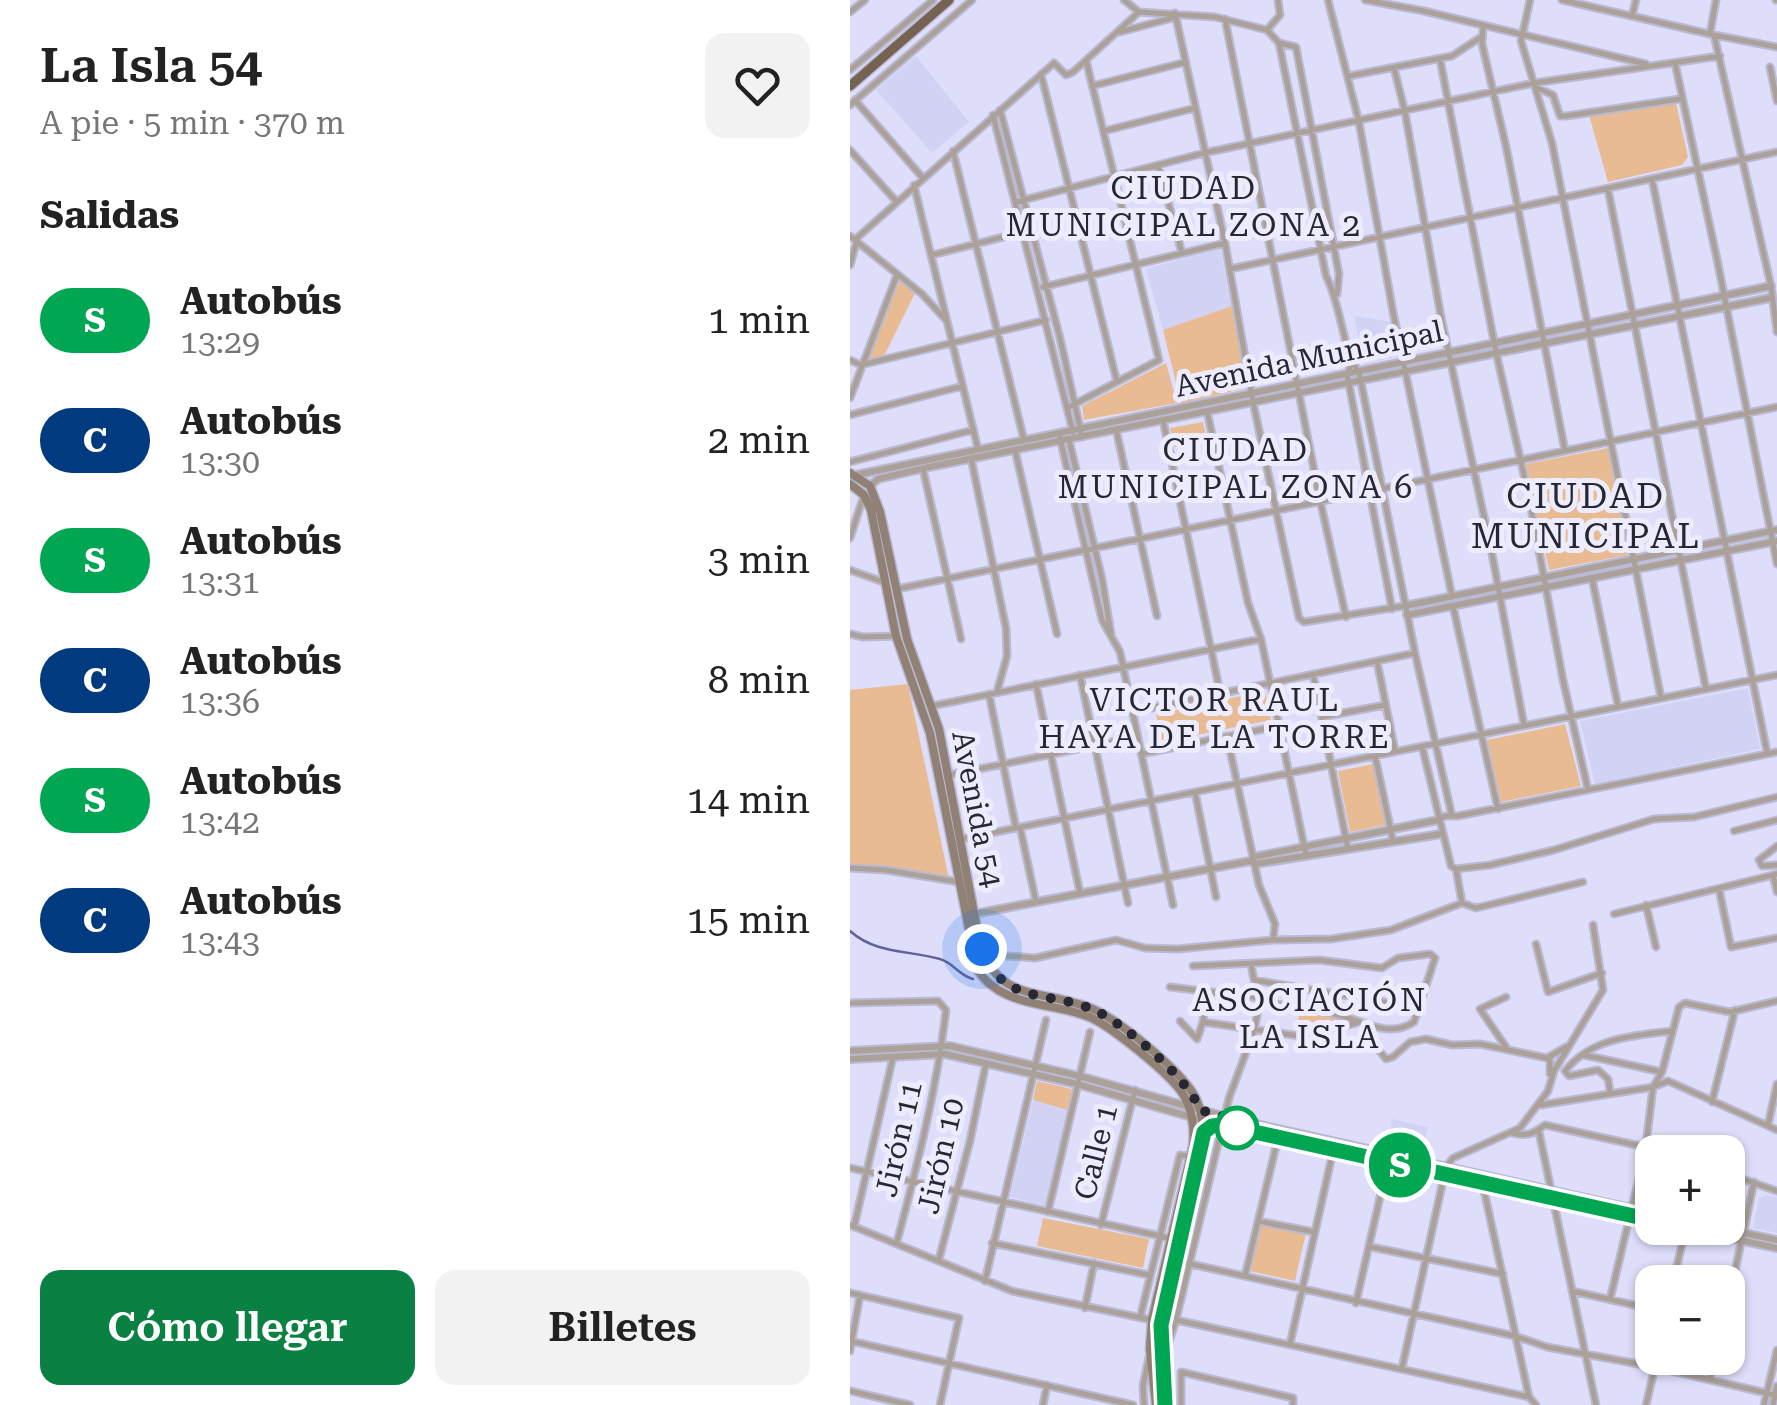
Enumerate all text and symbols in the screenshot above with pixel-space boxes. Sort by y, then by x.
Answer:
button: heart [705,33,810,138]
text: La Isla 54 [40,38,262,94]
text: A pie · 5 min · 370 m [40,104,345,142]
district label: CIUDAD MUNICIPAL ZONA 2 [1005,169,1363,244]
text: Salidas [40,193,179,237]
text: Autobús [180,279,342,323]
text: 1 min [708,298,810,342]
text: S [84,300,106,341]
street label: Avenida Municipal [1172,313,1446,404]
text: 13:29 [180,323,260,361]
text: Autobús [180,399,342,443]
text: 2 min [708,418,810,462]
text: C [83,420,107,461]
district label: CIUDAD MUNICIPAL ZONA 6 [1057,431,1415,506]
text: 13:30 [180,443,260,481]
district label: CIUDAD MUNICIPAL [1471,476,1701,557]
text: Autobús [180,519,342,563]
text: 3 min [708,538,810,582]
text: S [84,540,106,581]
text: 13:31 [180,563,260,601]
text: Autobús [180,639,342,683]
text: 8 min [708,658,810,702]
text: C [83,660,107,701]
district label: VICTOR RAUL HAYA DE LA TORRE [1039,681,1391,756]
text: 13:36 [180,683,260,721]
street label: Avenida 54 [945,728,1010,890]
text: Autobús [180,759,342,803]
text: 14 min [687,778,810,822]
text: S [84,780,106,821]
text: 13:42 [180,803,260,841]
text: Autobús [180,879,342,923]
text: 15 min [687,898,810,942]
text: C [83,900,107,941]
text: 13:43 [180,923,260,961]
your location [957,924,1007,974]
district label: ASOCIACIÓN LA ISLA [1192,980,1428,1056]
street label: Jirón 11 [868,1078,929,1200]
street label: Jirón 10 [910,1095,971,1217]
street label: Calle 1 [1067,1101,1124,1203]
unlabelled marker [1216,1107,1258,1149]
line badge: S [1368,1132,1432,1198]
map controls [1635,1135,1745,1375]
button: + [1635,1135,1745,1245]
text: S [1389,1145,1411,1186]
button: − [1635,1265,1745,1375]
button: Cómo llegar [40,1270,415,1385]
button: Billetes [435,1270,810,1385]

